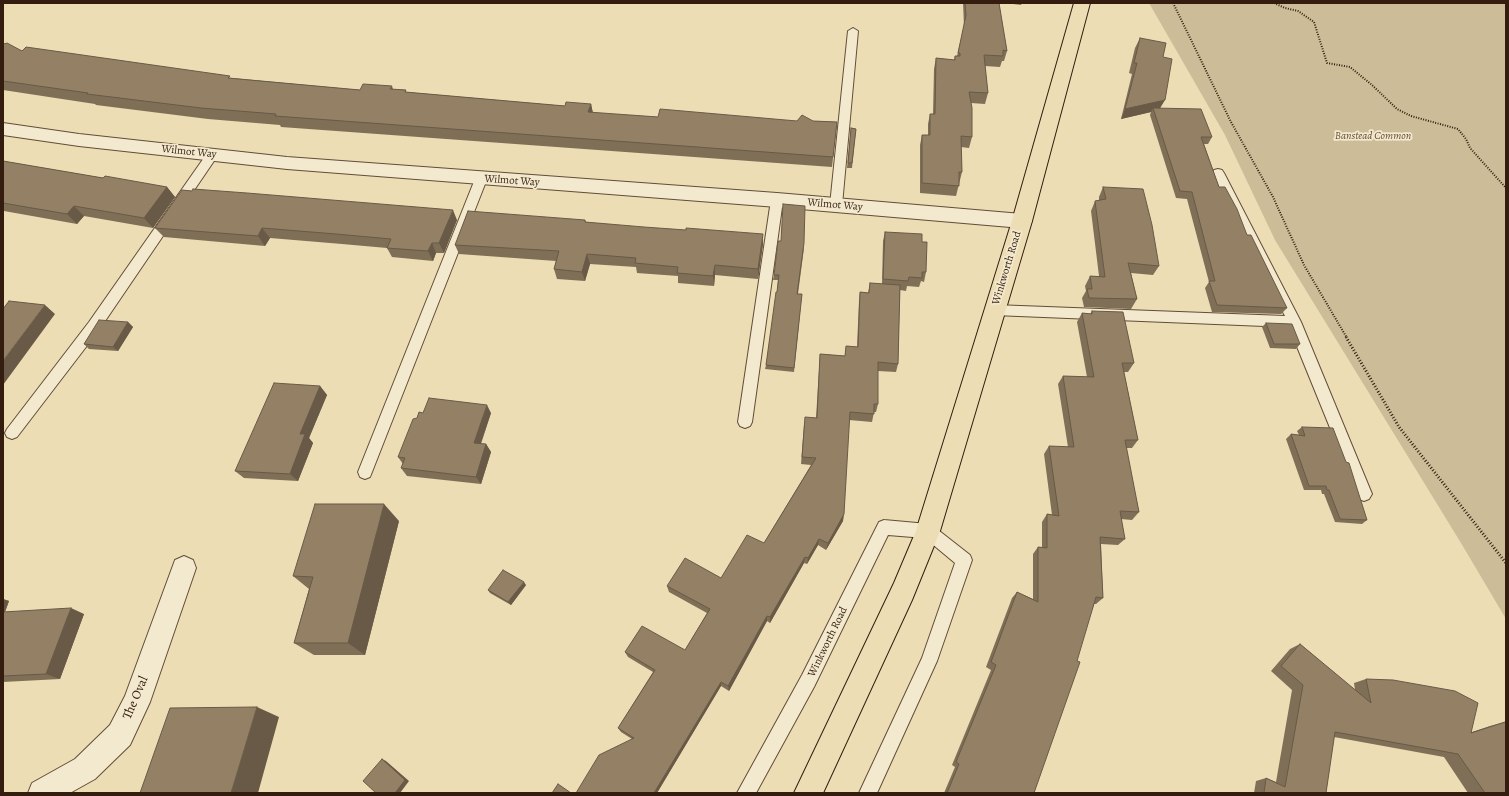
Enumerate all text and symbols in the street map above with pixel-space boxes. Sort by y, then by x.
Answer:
park label: Banstead Common [1335,129,1411,143]
street label: Wilmot Way [161,143,217,161]
street label: Wilmot Way [484,172,540,190]
street label: Wilmot Way [807,196,863,214]
street label: Winkworth Road [990,230,1024,306]
street label: Winkworth Road [805,605,851,679]
street label: The Oval [120,674,152,722]

